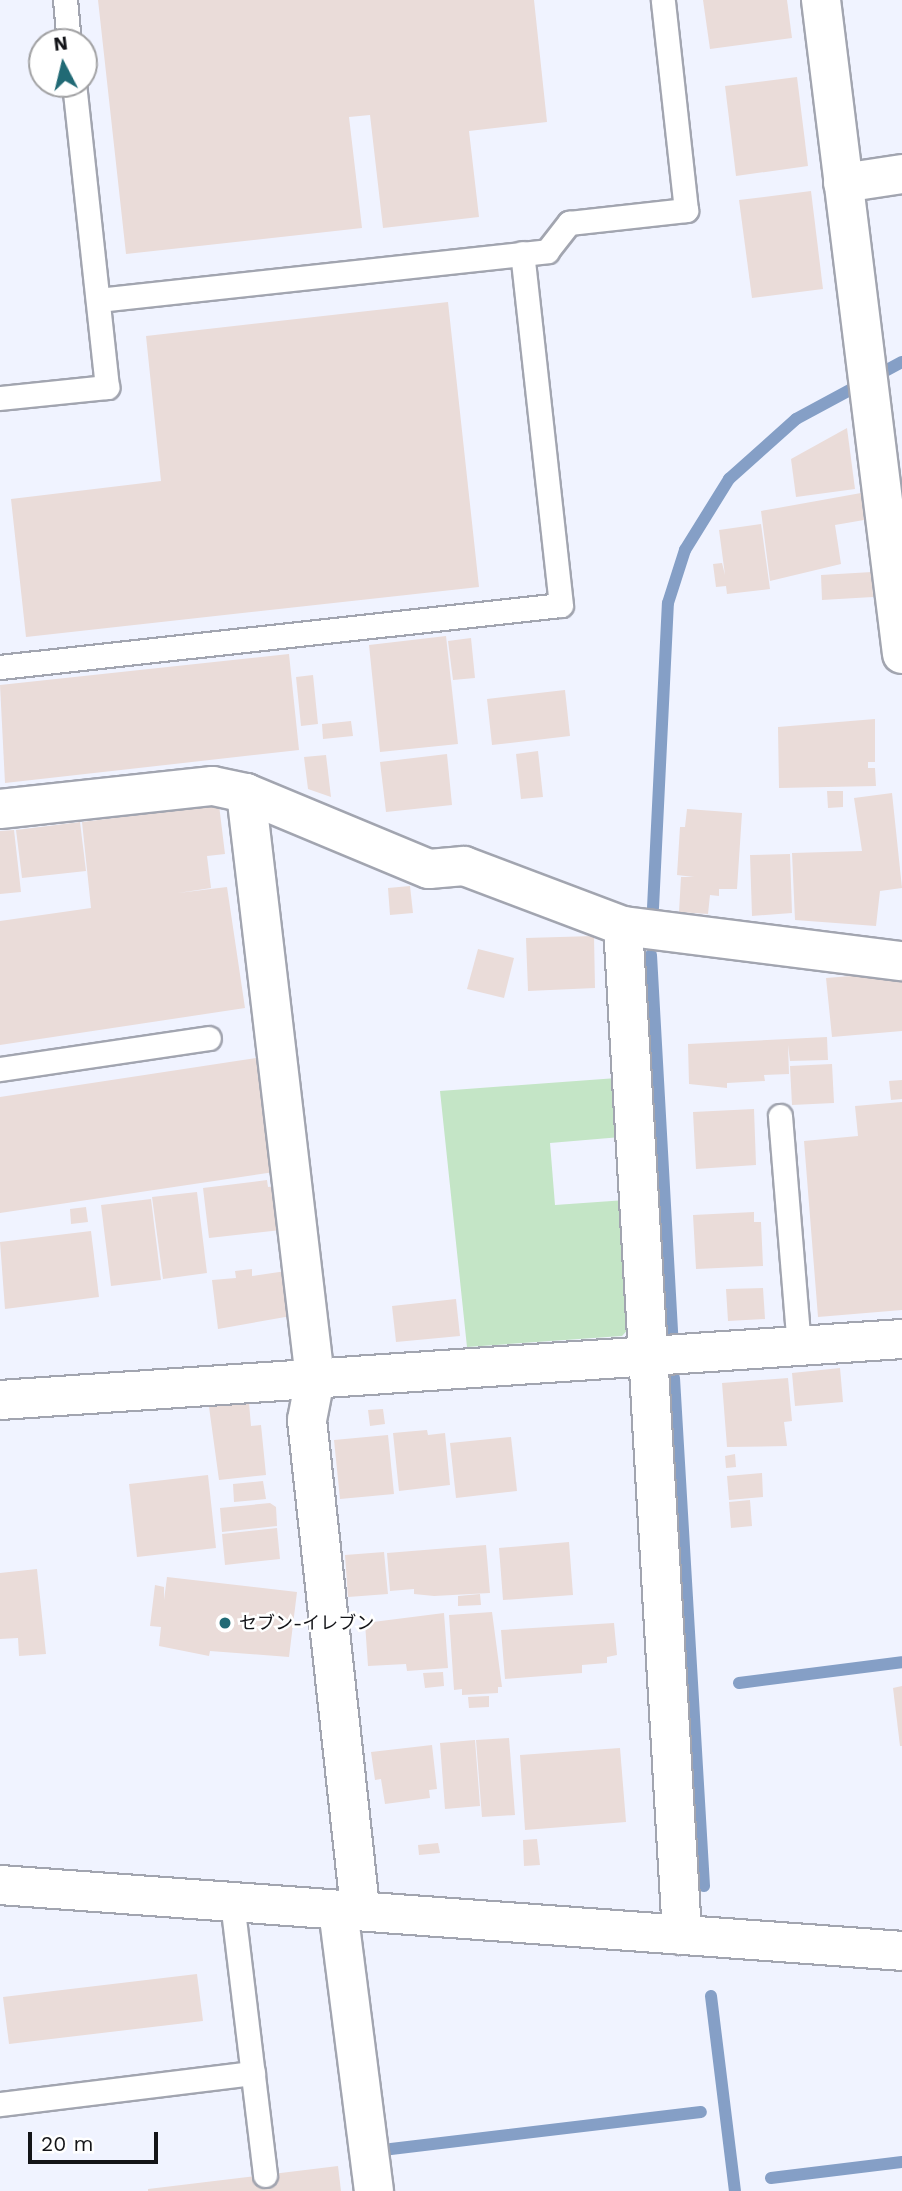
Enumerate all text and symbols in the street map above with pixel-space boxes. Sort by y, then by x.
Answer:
north arrow [28,28,98,98]
text: N [52,31,69,56]
place label: セブン-イレブン [239,1612,374,1634]
marker: セブン-イレブン [217,1615,233,1631]
scale bar [32,2118,161,2162]
text: 20 m [41,2131,93,2156]

